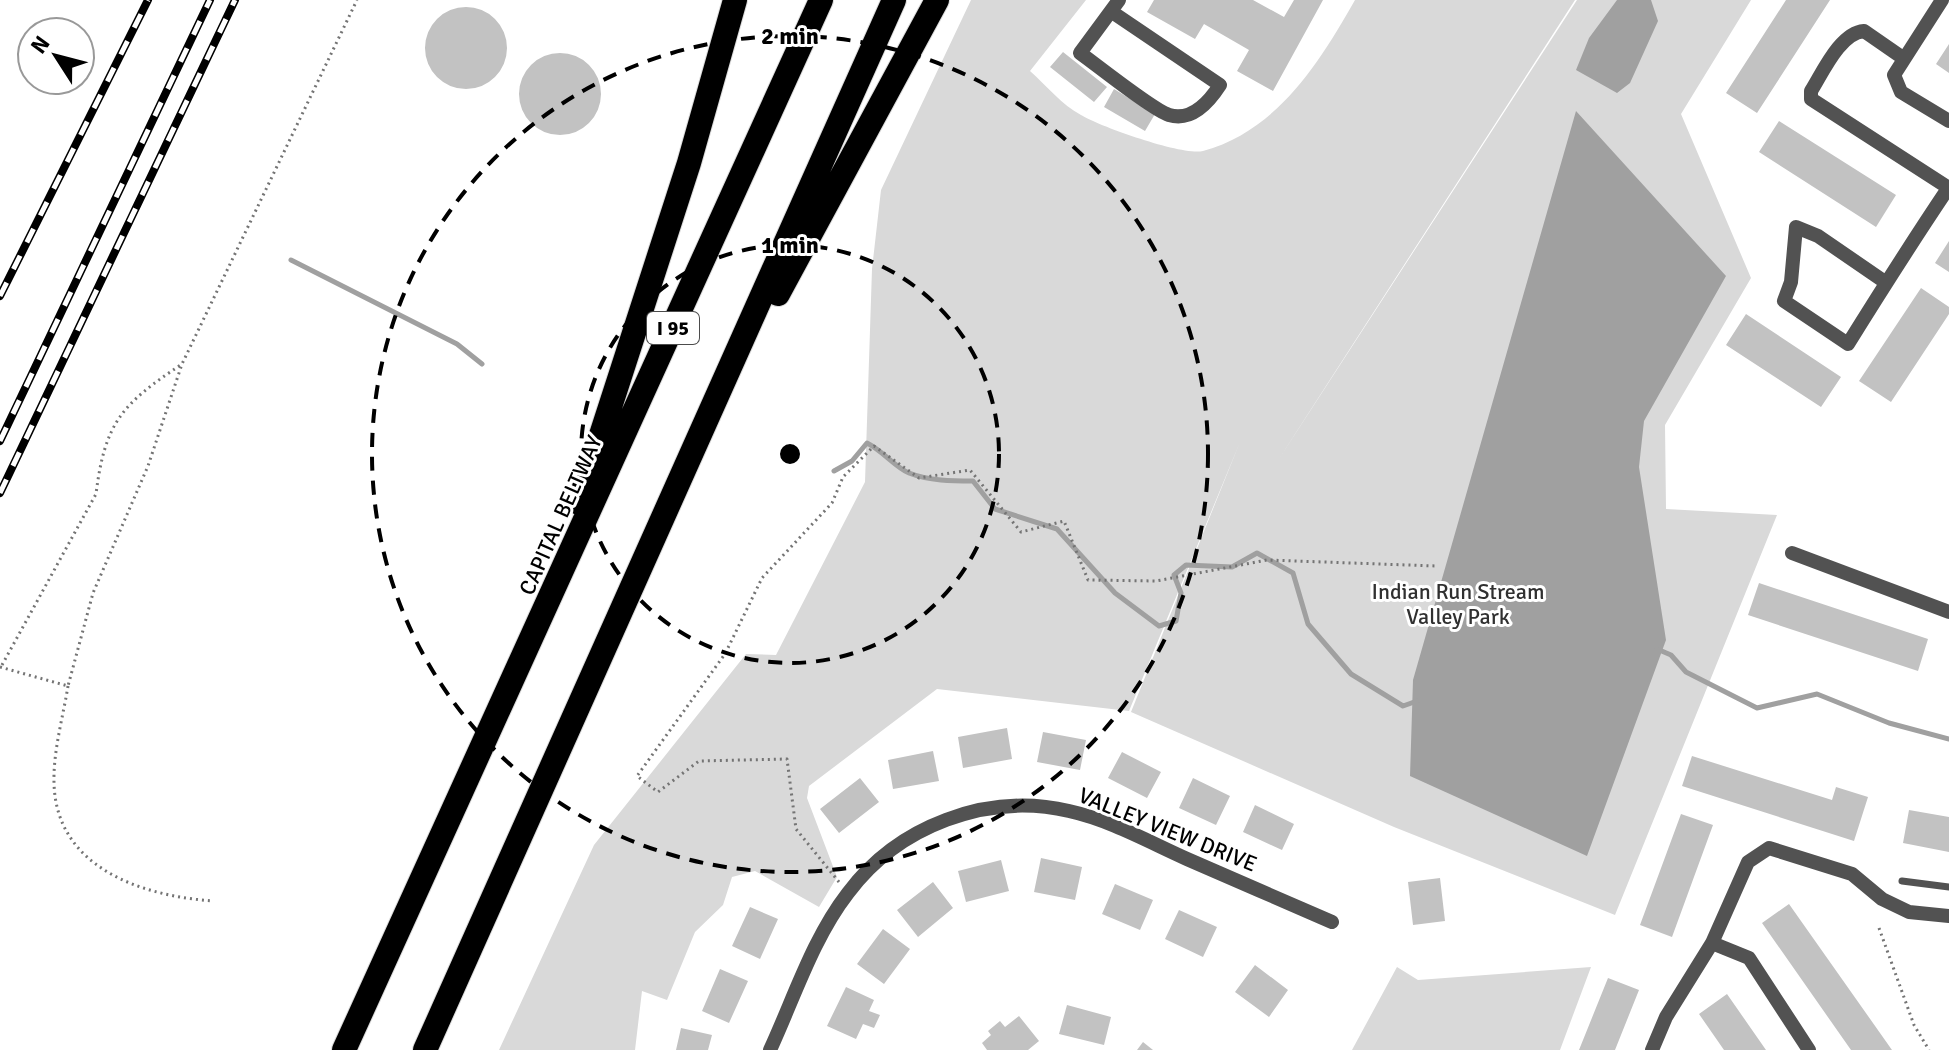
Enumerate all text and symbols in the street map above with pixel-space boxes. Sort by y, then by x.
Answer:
north arrow [16,16,96,96]
text: 2 min [761,21,819,51]
text: N [25,30,56,59]
text: 1 min [761,230,819,260]
road number: I 95 [647,312,699,344]
street label: CAPITAL BELTWAY [513,431,608,599]
centre of rings [776,440,804,468]
park label: Indian Run Stream Valley Park [1372,578,1544,630]
street label: VALLEY VIEW DRIVE [1075,781,1261,878]

